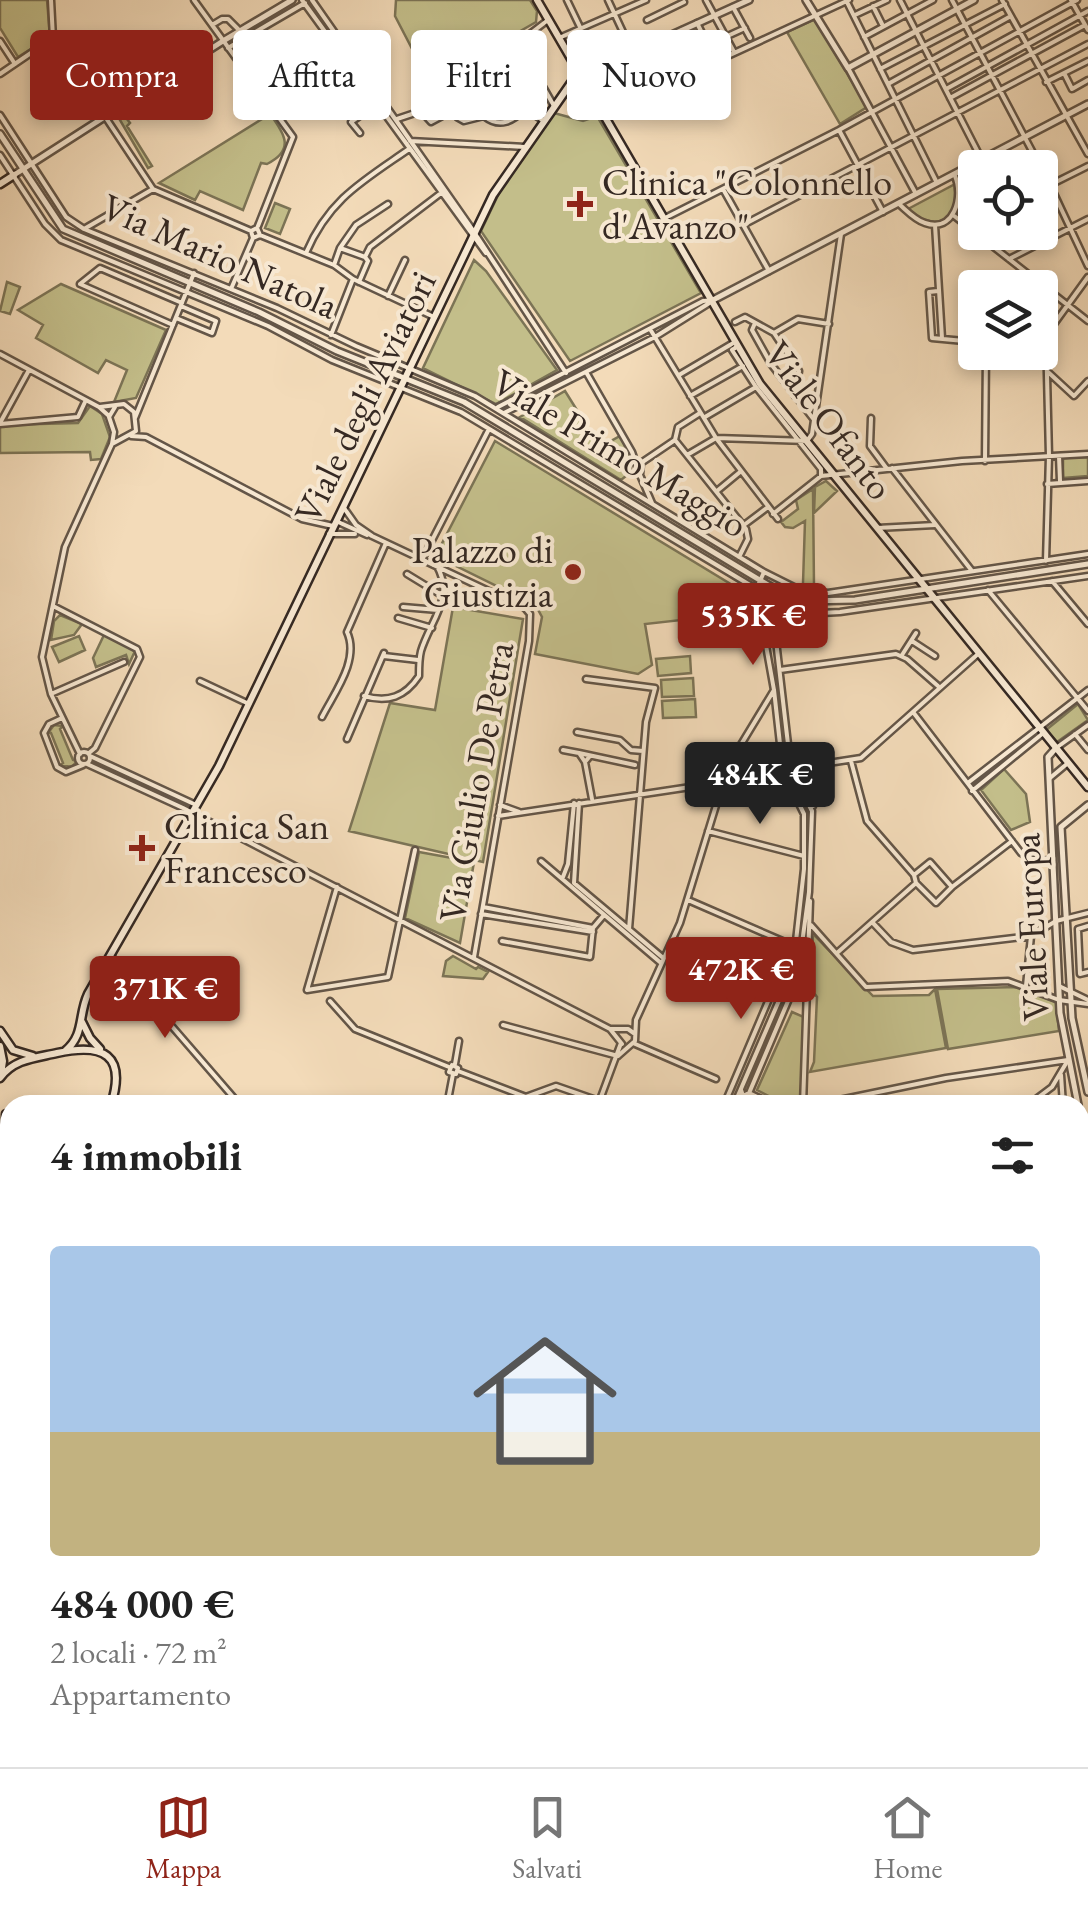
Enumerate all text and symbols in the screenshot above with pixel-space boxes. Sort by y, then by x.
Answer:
chip: Compra [30,30,213,120]
chip: Affitta [233,30,391,120]
chip: Filtri [411,30,547,120]
chip: Nuovo [567,30,731,120]
map controls [958,150,1058,370]
button: locate [958,150,1058,250]
place label: Clinica "Colonnello d'Avanzo" [602,157,892,250]
street label: Via Mario Natola [94,182,347,330]
marker: Clinica "Colonnello d'Avanzo" [567,191,593,217]
street label: Viale degli Aviatori [282,262,447,531]
button: layers [958,270,1058,370]
street label: Viale Ofanto [754,330,905,509]
street label: Viale Primo Maggio [484,357,757,548]
place label: Palazzo di Giustizia [412,525,554,618]
marker: Palazzo di Giustizia [562,561,584,583]
pin: 535K € [672,583,834,668]
text: 535K € [700,594,806,636]
street label: Via Giulio De Petra [427,637,524,926]
pin: 484K € [679,742,841,827]
text: 484K € [707,753,813,795]
place label: Clinica San Francesco [164,801,329,894]
street label: Viale Europa [1001,831,1060,1022]
marker: Clinica San Francesco [129,835,155,861]
pin: 472K € [660,937,822,1022]
text: 472K € [688,948,794,990]
pin: 371K € [84,956,246,1041]
text: 371K € [112,967,218,1009]
text: 4 immobili [50,1128,242,1183]
icon: filters [985,1128,1040,1183]
icon: home [455,1311,635,1491]
text: 484 000 € [50,1576,234,1631]
text: 2 locali · 72 m² [50,1631,227,1673]
text: Appartamento [50,1673,231,1715]
tab: Mappa [146,1790,221,1886]
tab: Salvati [512,1790,582,1886]
tab: Home [873,1790,942,1886]

